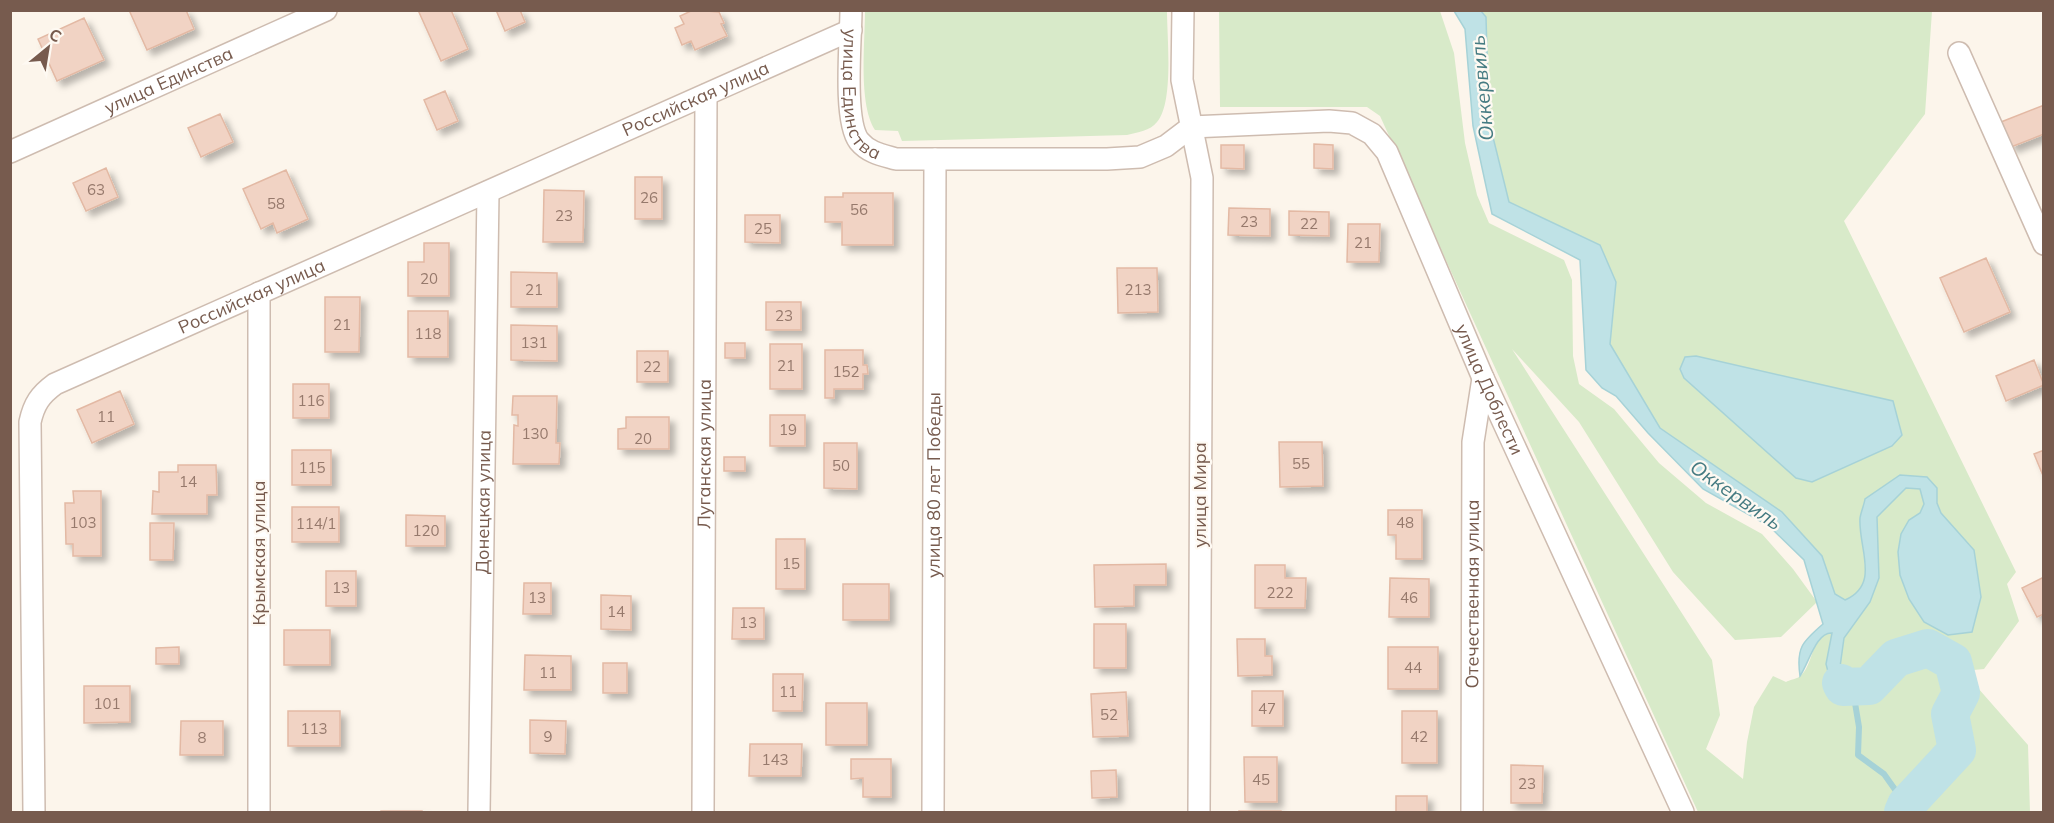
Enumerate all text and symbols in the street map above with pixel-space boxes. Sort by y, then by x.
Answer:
north arrow [18,18,78,78]
text: С [46,24,65,46]
street label: улица Единства [838,28,884,165]
water label: Оккервиль [1464,34,1499,142]
street label: улица Единства [101,41,236,119]
street label: Российская улица [619,56,773,141]
house number: 63 [87,180,105,199]
house number: 26 [640,188,658,207]
house number: 58 [267,194,285,213]
house number: 56 [850,200,868,219]
house number: 23 [555,206,573,225]
house number: 23 [1240,212,1258,231]
house number: 22 [1300,214,1318,233]
house number: 25 [754,219,772,238]
house number: 21 [1354,233,1372,252]
street label: Российская улица [174,253,328,339]
house number: 20 [420,269,438,288]
house number: 21 [525,280,543,299]
house number: 213 [1124,280,1152,299]
house number: 23 [775,306,793,325]
house number: 21 [333,315,351,334]
street label: улица Доблести [1450,320,1529,458]
house number: 118 [414,324,442,343]
house number: 131 [520,333,548,352]
house number: 21 [777,356,795,375]
house number: 22 [643,357,661,376]
house number: 152 [832,362,860,381]
street label: Луганская улица [692,379,716,529]
house number: 116 [297,391,325,410]
street label: улица 80 лет Победы [922,392,945,578]
house number: 11 [97,407,115,426]
house number: 19 [779,420,797,439]
house number: 130 [521,424,549,443]
house number: 20 [634,429,652,448]
street label: Донецкая улица [470,430,496,574]
street label: улица Мира [1188,442,1211,548]
house number: 55 [1292,454,1310,473]
water label: Оккервиль [1686,454,1787,535]
house number: 50 [832,456,850,475]
house number: 115 [298,458,326,477]
house number: 14 [179,472,197,491]
street label: Крымская улица [247,480,270,626]
street label: Отечественная улица [1460,499,1484,689]
house number: 103 [69,513,97,532]
house number: 48 [1396,513,1414,532]
house number: 114/1 [296,514,336,533]
house number: 120 [412,521,440,540]
house number: 15 [782,554,800,573]
house number: 13 [332,578,350,597]
house number: 222 [1266,583,1294,602]
house number: 13 [528,588,546,607]
house number: 46 [1400,588,1418,607]
house number: 14 [607,602,625,621]
house number: 13 [739,613,757,632]
house number: 44 [1404,658,1422,677]
house number: 11 [539,663,557,682]
house number: 11 [779,682,797,701]
house number: 101 [93,694,121,713]
house number: 47 [1258,699,1276,718]
house number: 52 [1100,705,1118,724]
house number: 113 [300,719,328,738]
house number: 9 [543,727,553,746]
house number: 42 [1410,727,1428,746]
house number: 8 [197,728,207,747]
house number: 143 [761,750,789,769]
house number: 45 [1252,770,1270,789]
house number: 23 [1518,774,1536,793]

